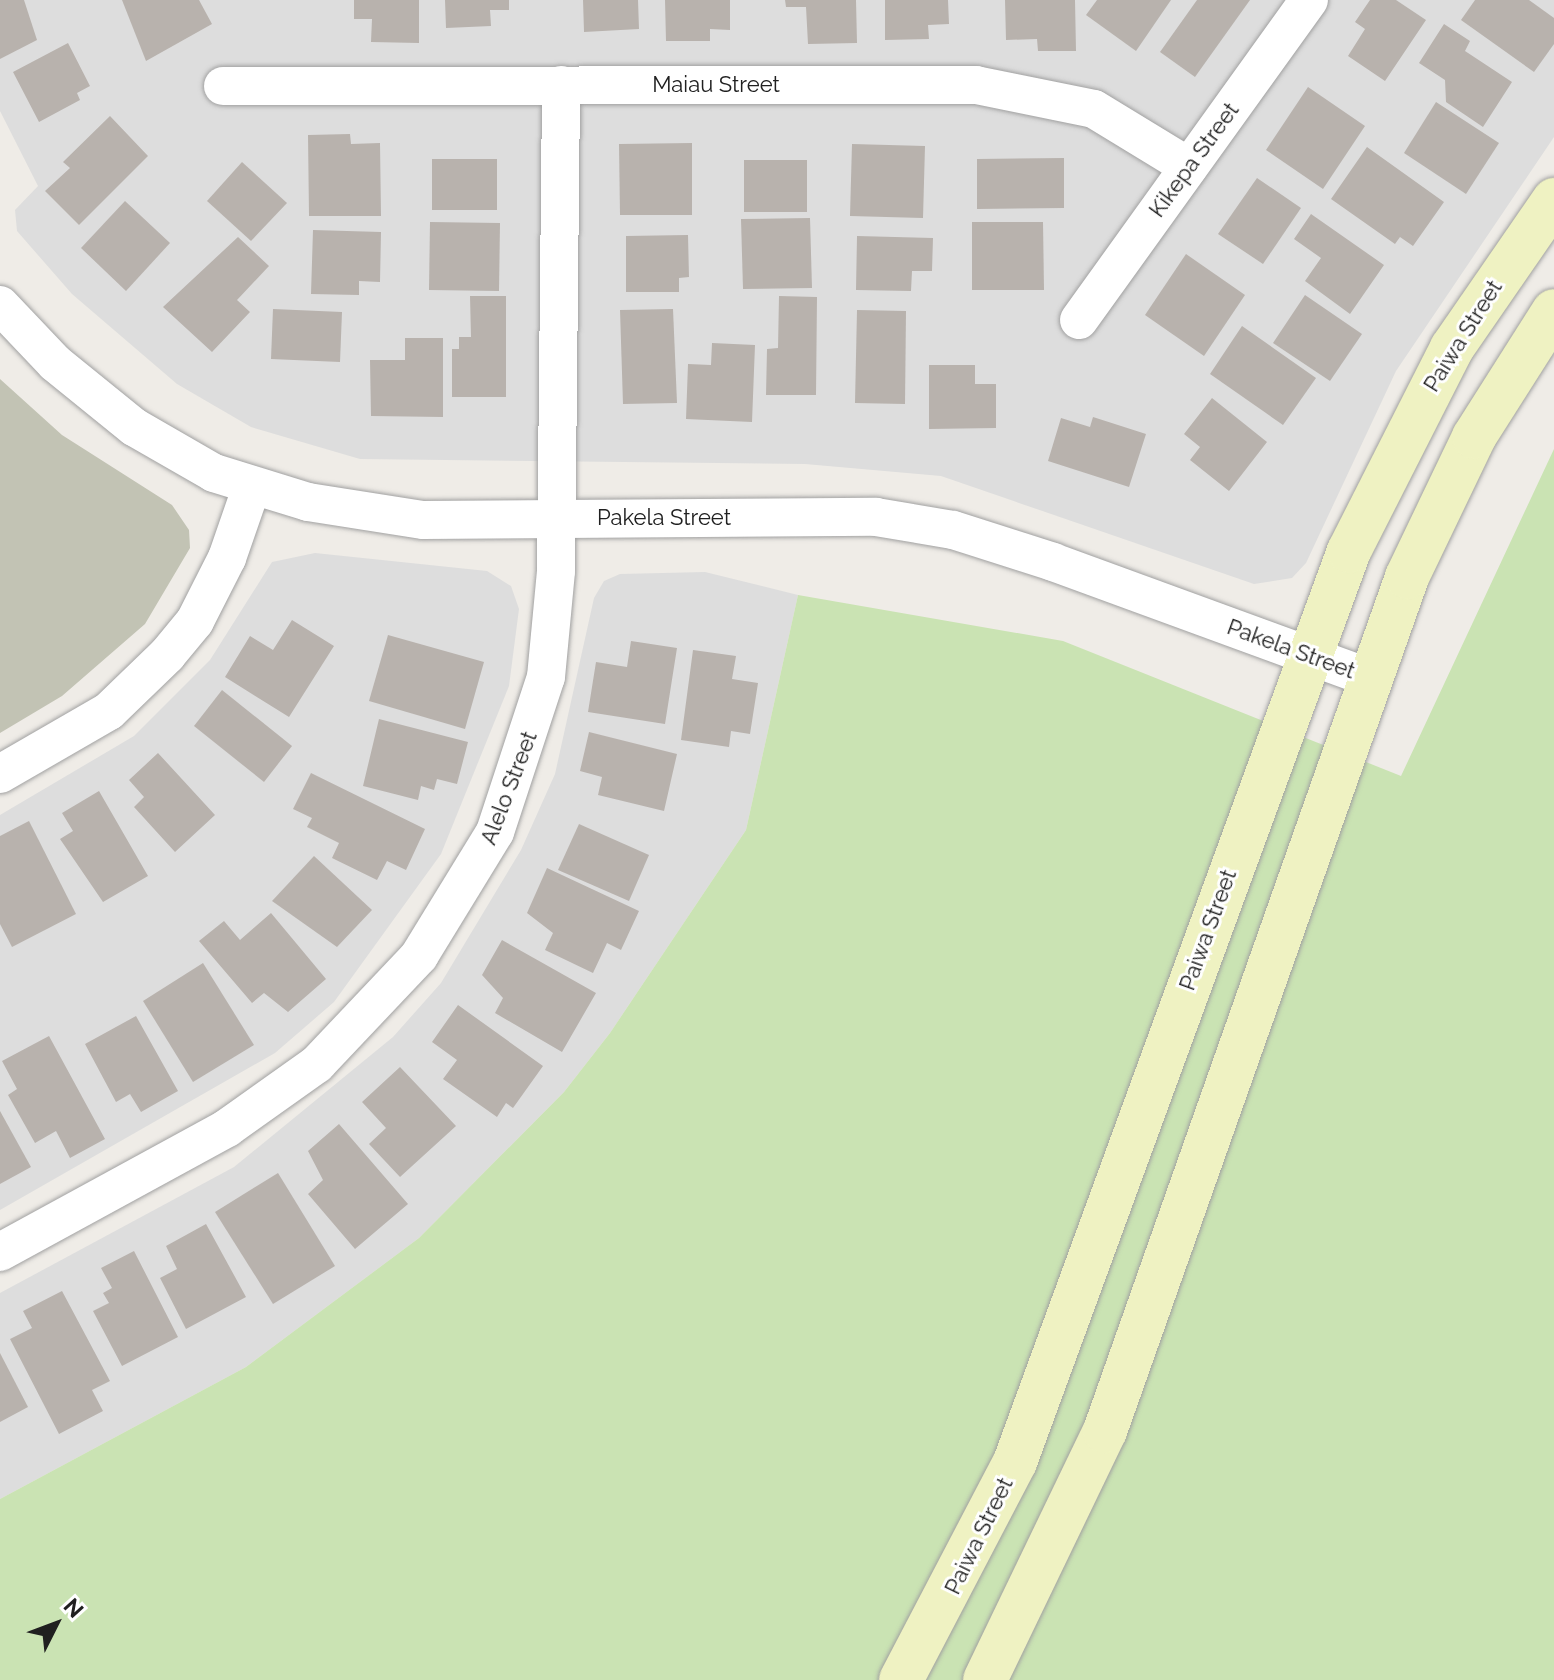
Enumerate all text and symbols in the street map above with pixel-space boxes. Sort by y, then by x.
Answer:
street label: Maiau Street [652,72,780,98]
street label: Kikepa Street [1144,98,1244,222]
street label: Paiwa Street [1418,275,1508,397]
street label: Pakela Street [597,505,731,531]
street label: Pakela Street [1223,614,1359,684]
street label: Alelo Street [475,728,543,848]
street label: Paiwa Street [1174,866,1242,994]
street label: Paiwa Street [939,1473,1019,1599]
north arrow [16,1584,96,1664]
text: N [59,1593,89,1623]

